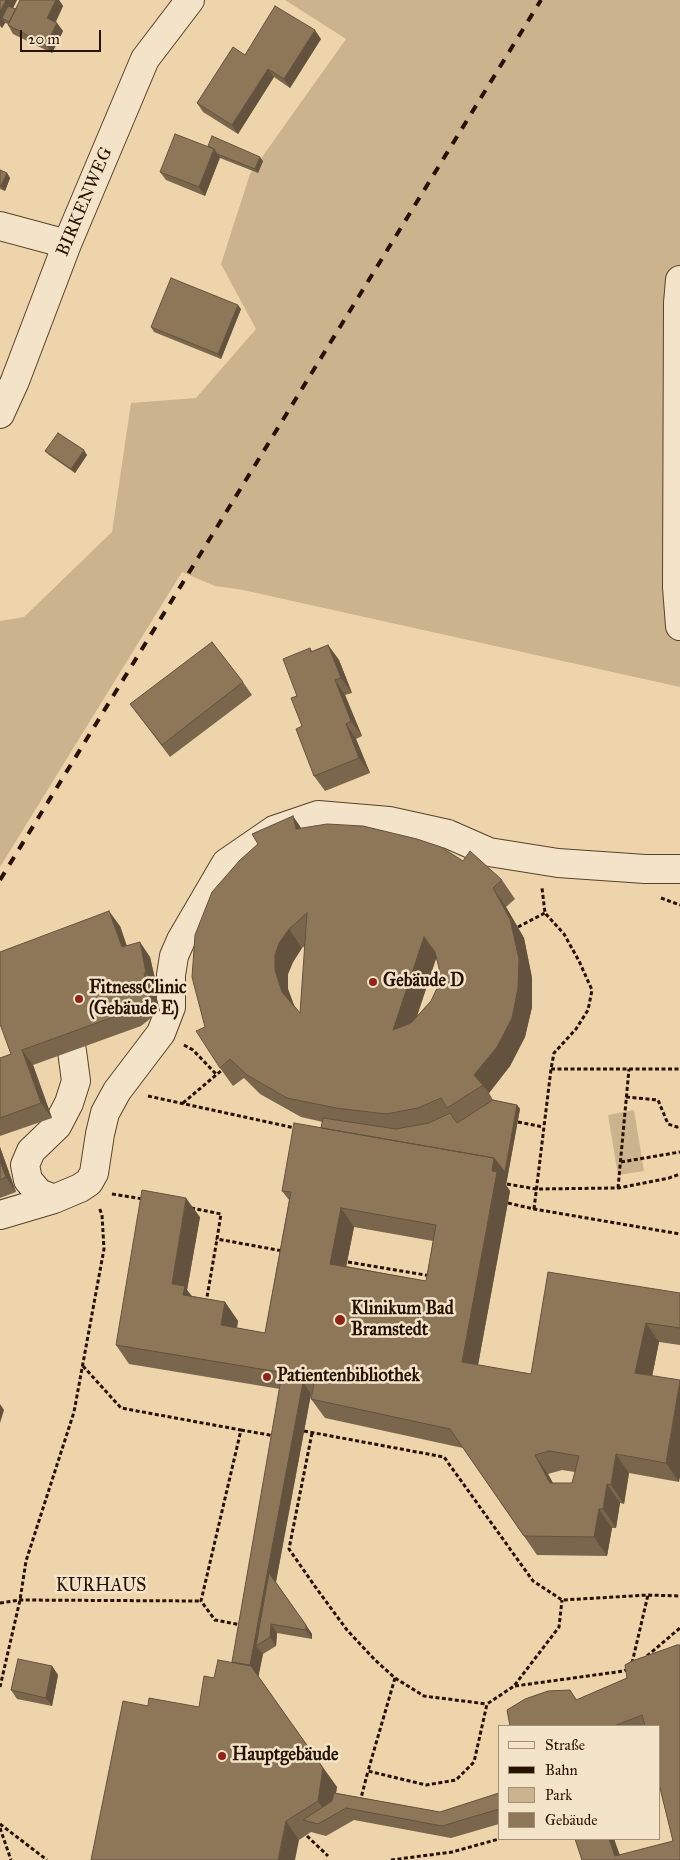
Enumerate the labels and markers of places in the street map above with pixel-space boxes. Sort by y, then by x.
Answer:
place label: Gebäude D [383,971,464,993]
marker: Gebäude D [367,976,379,988]
place label: FitnessClinic (Gebäude E) [89,978,187,1021]
marker: FitnessClinic (Gebäude E) [73,993,85,1005]
place label: Klinikum Bad Bramstedt [351,1299,454,1342]
marker: Klinikum Bad Bramstedt [333,1313,347,1327]
place label: Patientenbibliothek [277,1366,420,1388]
marker: Patientenbibliothek [261,1371,273,1383]
place label: Hauptgebäude [232,1745,338,1767]
marker: Hauptgebäude [216,1750,228,1762]

